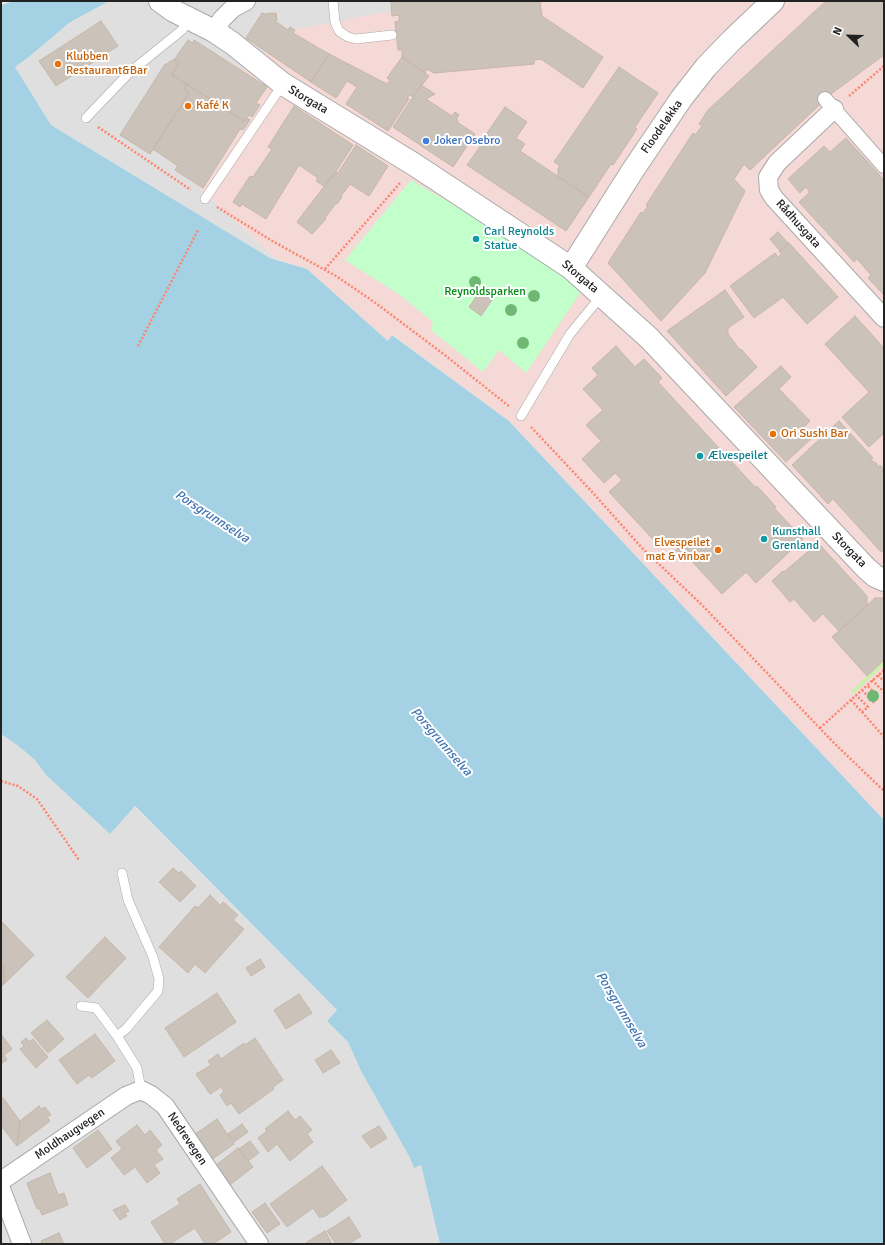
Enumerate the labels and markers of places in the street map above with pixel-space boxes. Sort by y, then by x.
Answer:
place label: Klubben Restaurant&Bar [66,50,148,78]
marker: Klubben Restaurant&Bar [53,59,63,69]
place label: Kafé K [196,99,229,113]
marker: Kafé K [183,101,193,111]
place label: Joker Osebro [434,134,500,148]
marker: Joker Osebro [421,136,431,146]
place label: Carl Reynolds Statue [484,225,554,253]
marker: Carl Reynolds Statue [471,234,481,244]
place label: Ori Sushi Bar [781,427,848,441]
marker: Ori Sushi Bar [768,429,778,439]
place label: Ælvespeilet [708,449,768,463]
marker: Ælvespeilet [695,451,705,461]
place label: Kunsthall Grenland [772,525,821,553]
marker: Kunsthall Grenland [759,534,769,544]
place label: Elvespeilet mat & vinbar [646,536,710,564]
marker: Elvespeilet mat & vinbar [713,545,723,555]

